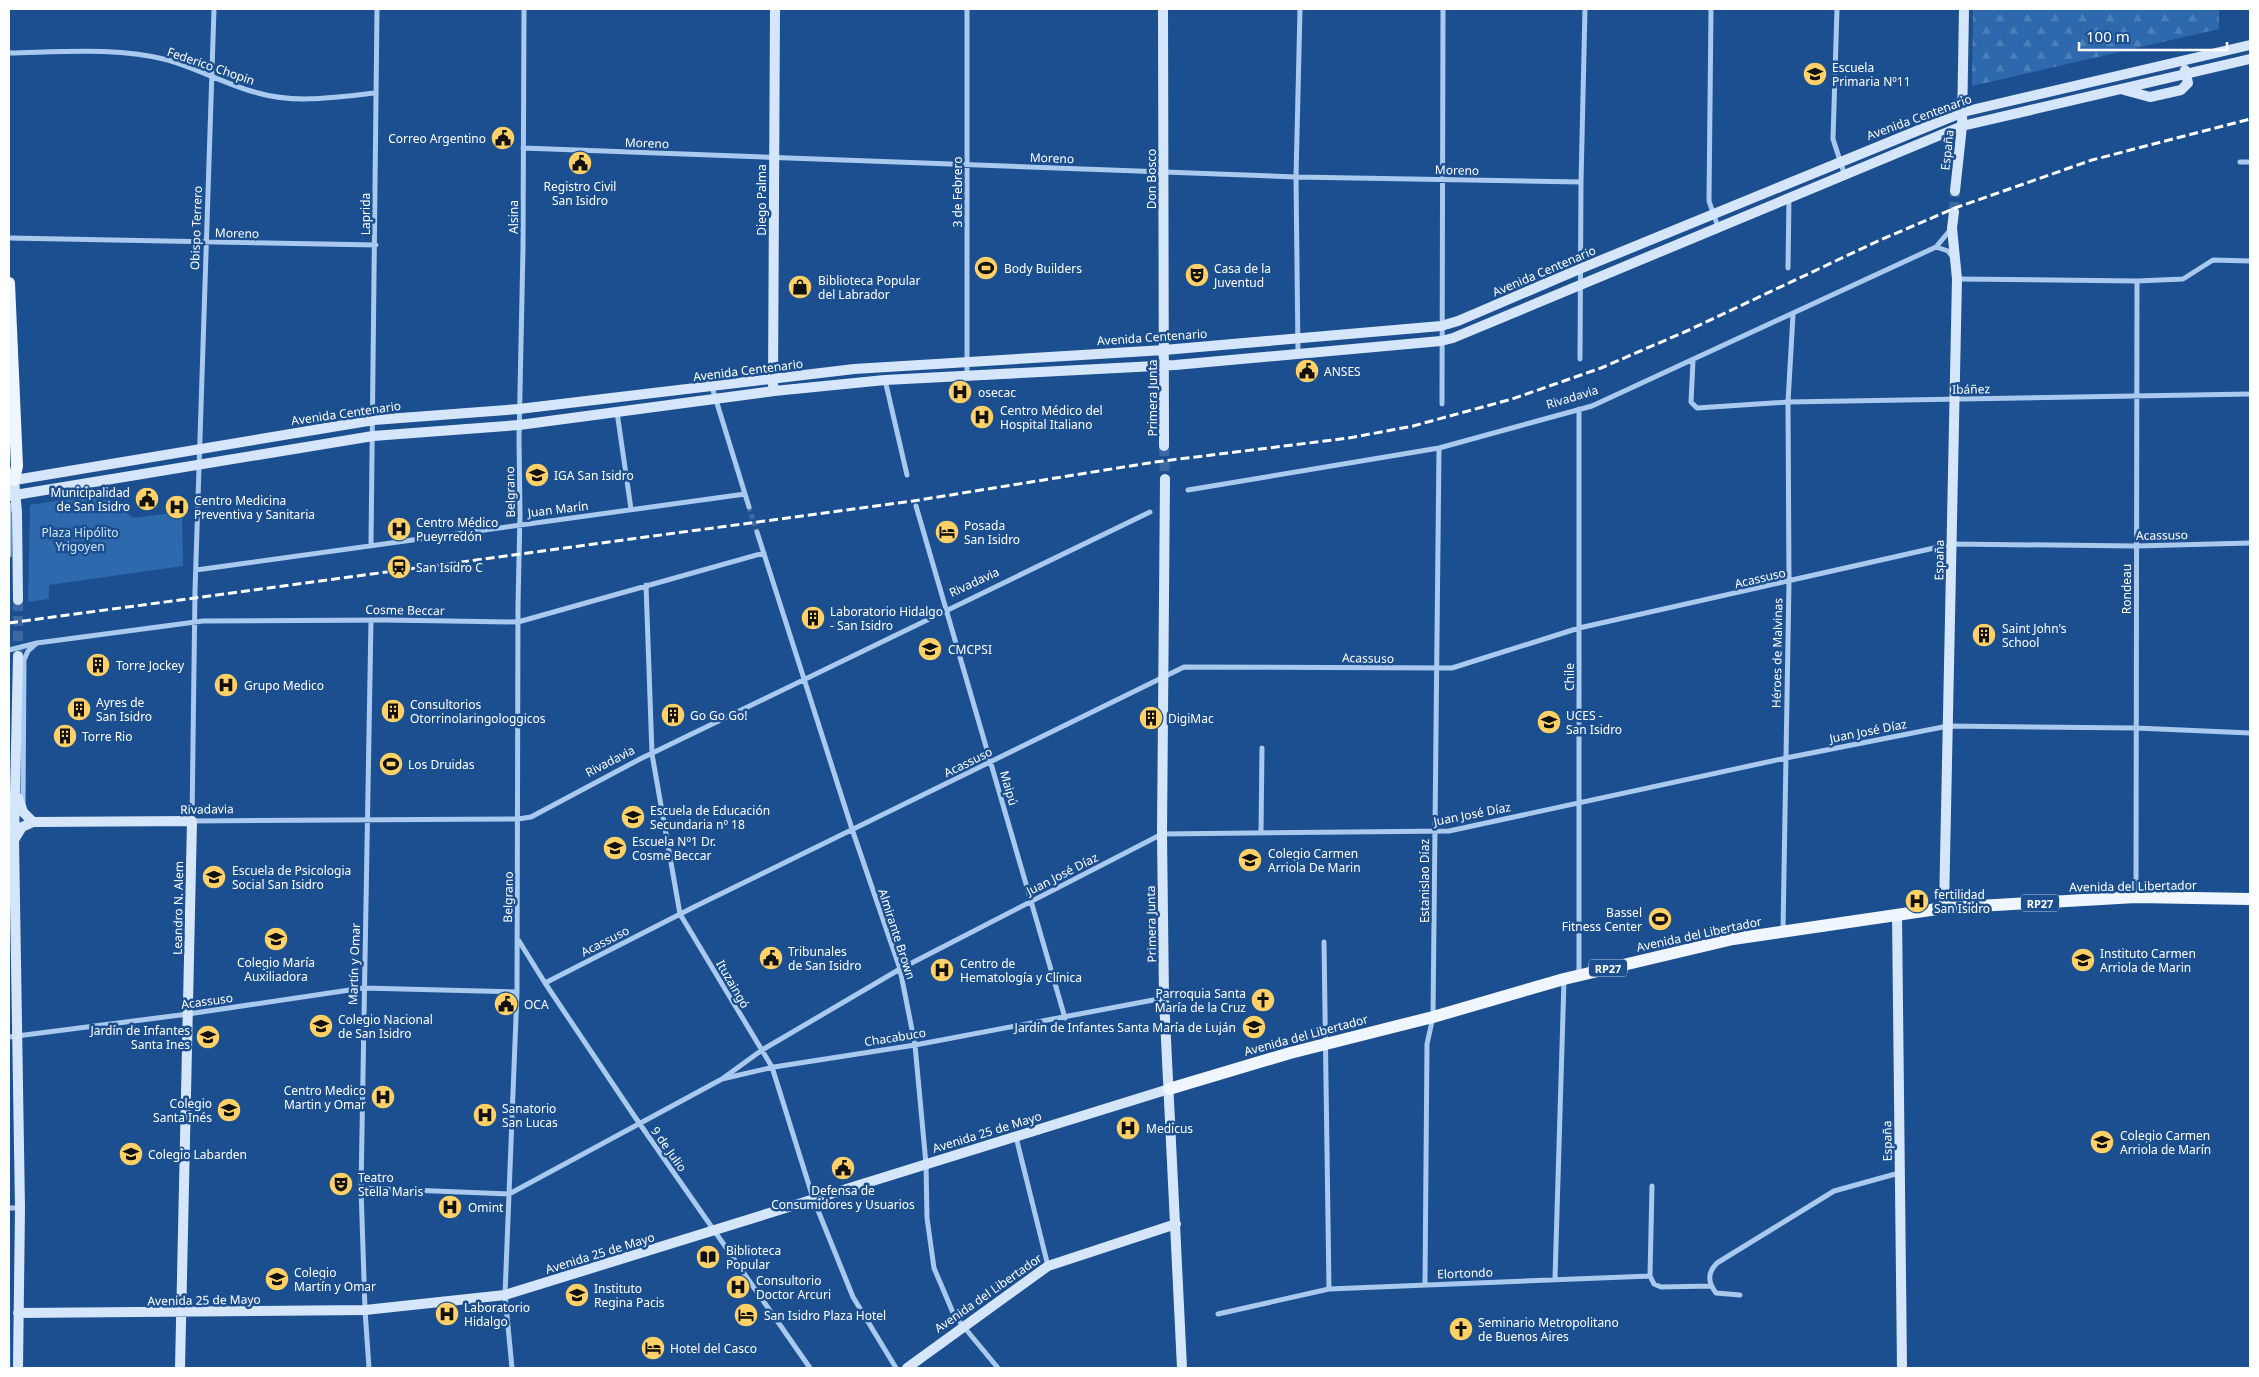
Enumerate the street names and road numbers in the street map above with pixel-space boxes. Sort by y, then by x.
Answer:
street label: Federico Chopin [165,43,257,89]
street label: Avenida Centenario [1864,90,1974,144]
street label: España [1936,129,1958,171]
street label: Moreno [625,134,669,152]
street label: Moreno [1030,149,1074,167]
street label: Don Bosco [1143,149,1160,209]
street label: 3 de Febrero [949,156,966,228]
street label: Moreno [1435,161,1479,179]
street label: Diego Palma [753,164,770,236]
street label: Obispo Terrero [186,186,206,270]
street label: Laprida [357,193,374,235]
street label: Alsina [505,200,522,234]
street label: Moreno [215,224,259,242]
street label: Avenida Centenario [1490,242,1598,300]
street label: Avenida Centenario [1096,325,1208,349]
street label: Avenida Centenario [692,355,804,385]
street label: Primera Junta [1144,359,1161,437]
street label: Ibáñez [1952,380,1990,398]
street label: Rivadavia [1544,381,1600,413]
street label: Avenida Centenario [290,397,402,429]
street label: Belgrano [501,466,519,518]
street label: Juan Marín [526,497,589,521]
street label: Acassuso [2136,526,2188,544]
street label: España [1930,540,1948,580]
street label: Rivadavia [946,563,1002,601]
street label: Acassuso [1733,564,1787,592]
street label: Rondeau [2118,564,2135,614]
street label: Héroes de Malvinas [1768,597,1786,708]
street label: Cosme Beccar [365,601,445,619]
street label: Acassuso [1342,649,1394,667]
street label: Chile [1561,663,1578,691]
street label: Juan José Díaz [1827,715,1908,747]
street label: Rivadavia [582,741,638,781]
street label: Acassuso [941,743,995,781]
street label: Maipú [996,769,1022,807]
street label: Juan José Díaz [1431,798,1512,830]
street label: Rivadavia [180,800,234,818]
street label: Estanislao Díaz [1416,839,1433,923]
street label: Juan José Díaz [1022,848,1101,900]
street label: Leandro N. Alem [169,861,187,955]
street label: Belgrano [499,871,517,923]
street label: Avenida del Libertador [2069,876,2197,896]
street label: Primera Junta [1142,885,1160,963]
street label: Almirante Brown [874,886,920,982]
road number: RP27 [2021,894,2059,911]
street label: Avenida del Libertador [1635,912,1763,956]
street label: Acassuso [578,922,632,960]
street label: Martín y Omar [344,923,364,1005]
street label: Ituzaingó [712,957,754,1011]
road number: RP27 [1589,960,1627,976]
street label: Acassuso [180,989,234,1013]
street label: Avenida del Libertador [1242,1010,1370,1060]
street label: Chacabuco [863,1024,927,1050]
street label: Avenida 25 de Mayo [930,1107,1044,1157]
street label: España [1878,1121,1896,1161]
street label: 9 de Julio [647,1123,691,1175]
street label: Avenida 25 de Mayo [543,1228,657,1278]
street label: Avenida del Libertador [931,1249,1045,1337]
street label: Elortondo [1437,1264,1493,1282]
street label: Avenida 25 de Mayo [147,1291,261,1309]

